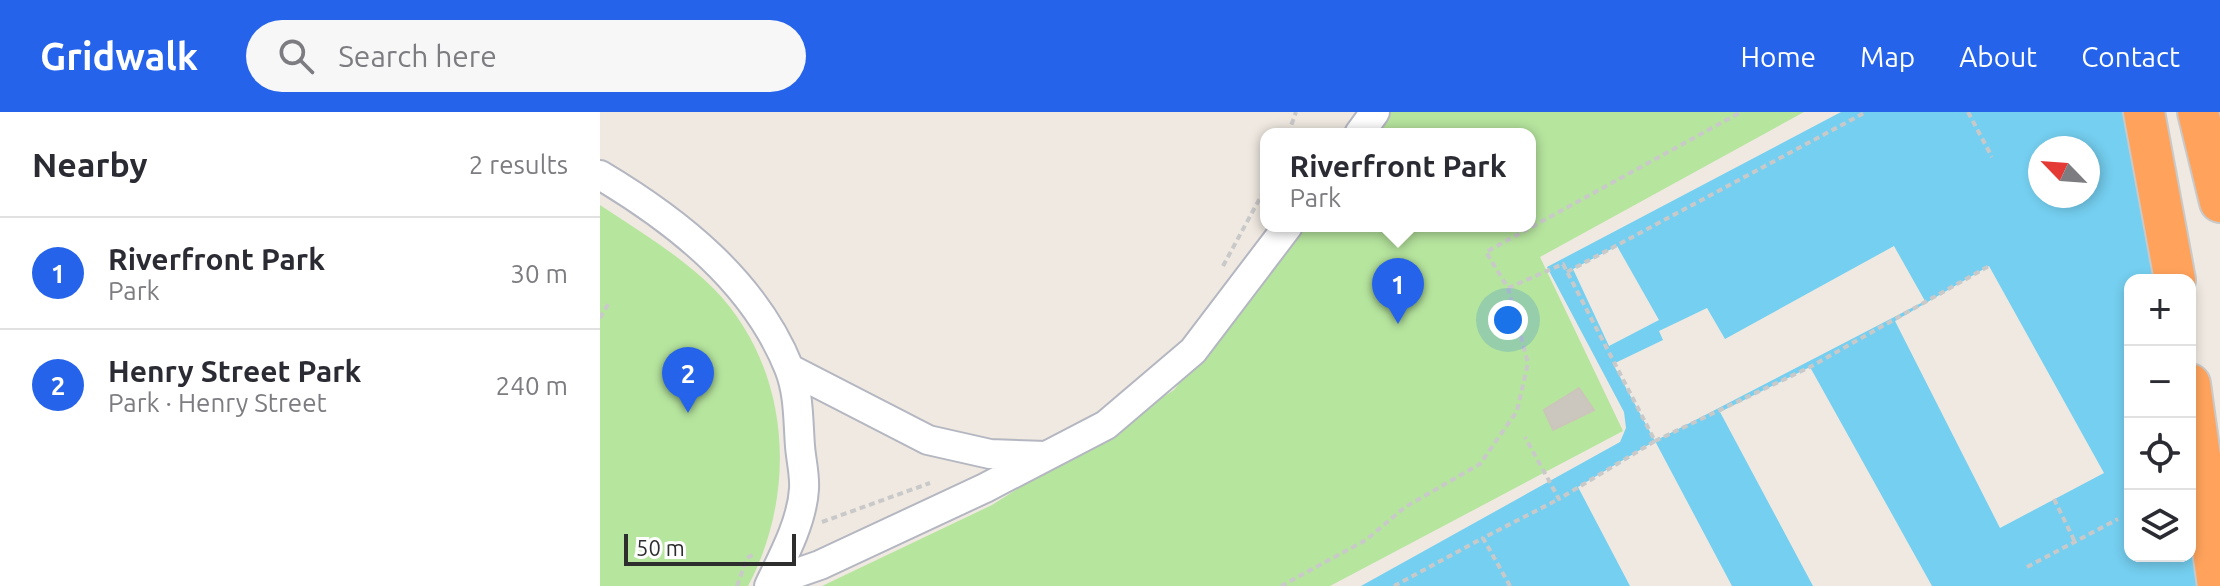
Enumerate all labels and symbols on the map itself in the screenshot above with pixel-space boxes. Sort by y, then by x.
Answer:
north arrow [2028,136,2100,208]
pin: 1 [1372,258,1424,324]
your location [1488,300,1528,340]
pin: 2 [662,347,714,413]
scale bar [624,530,796,566]

